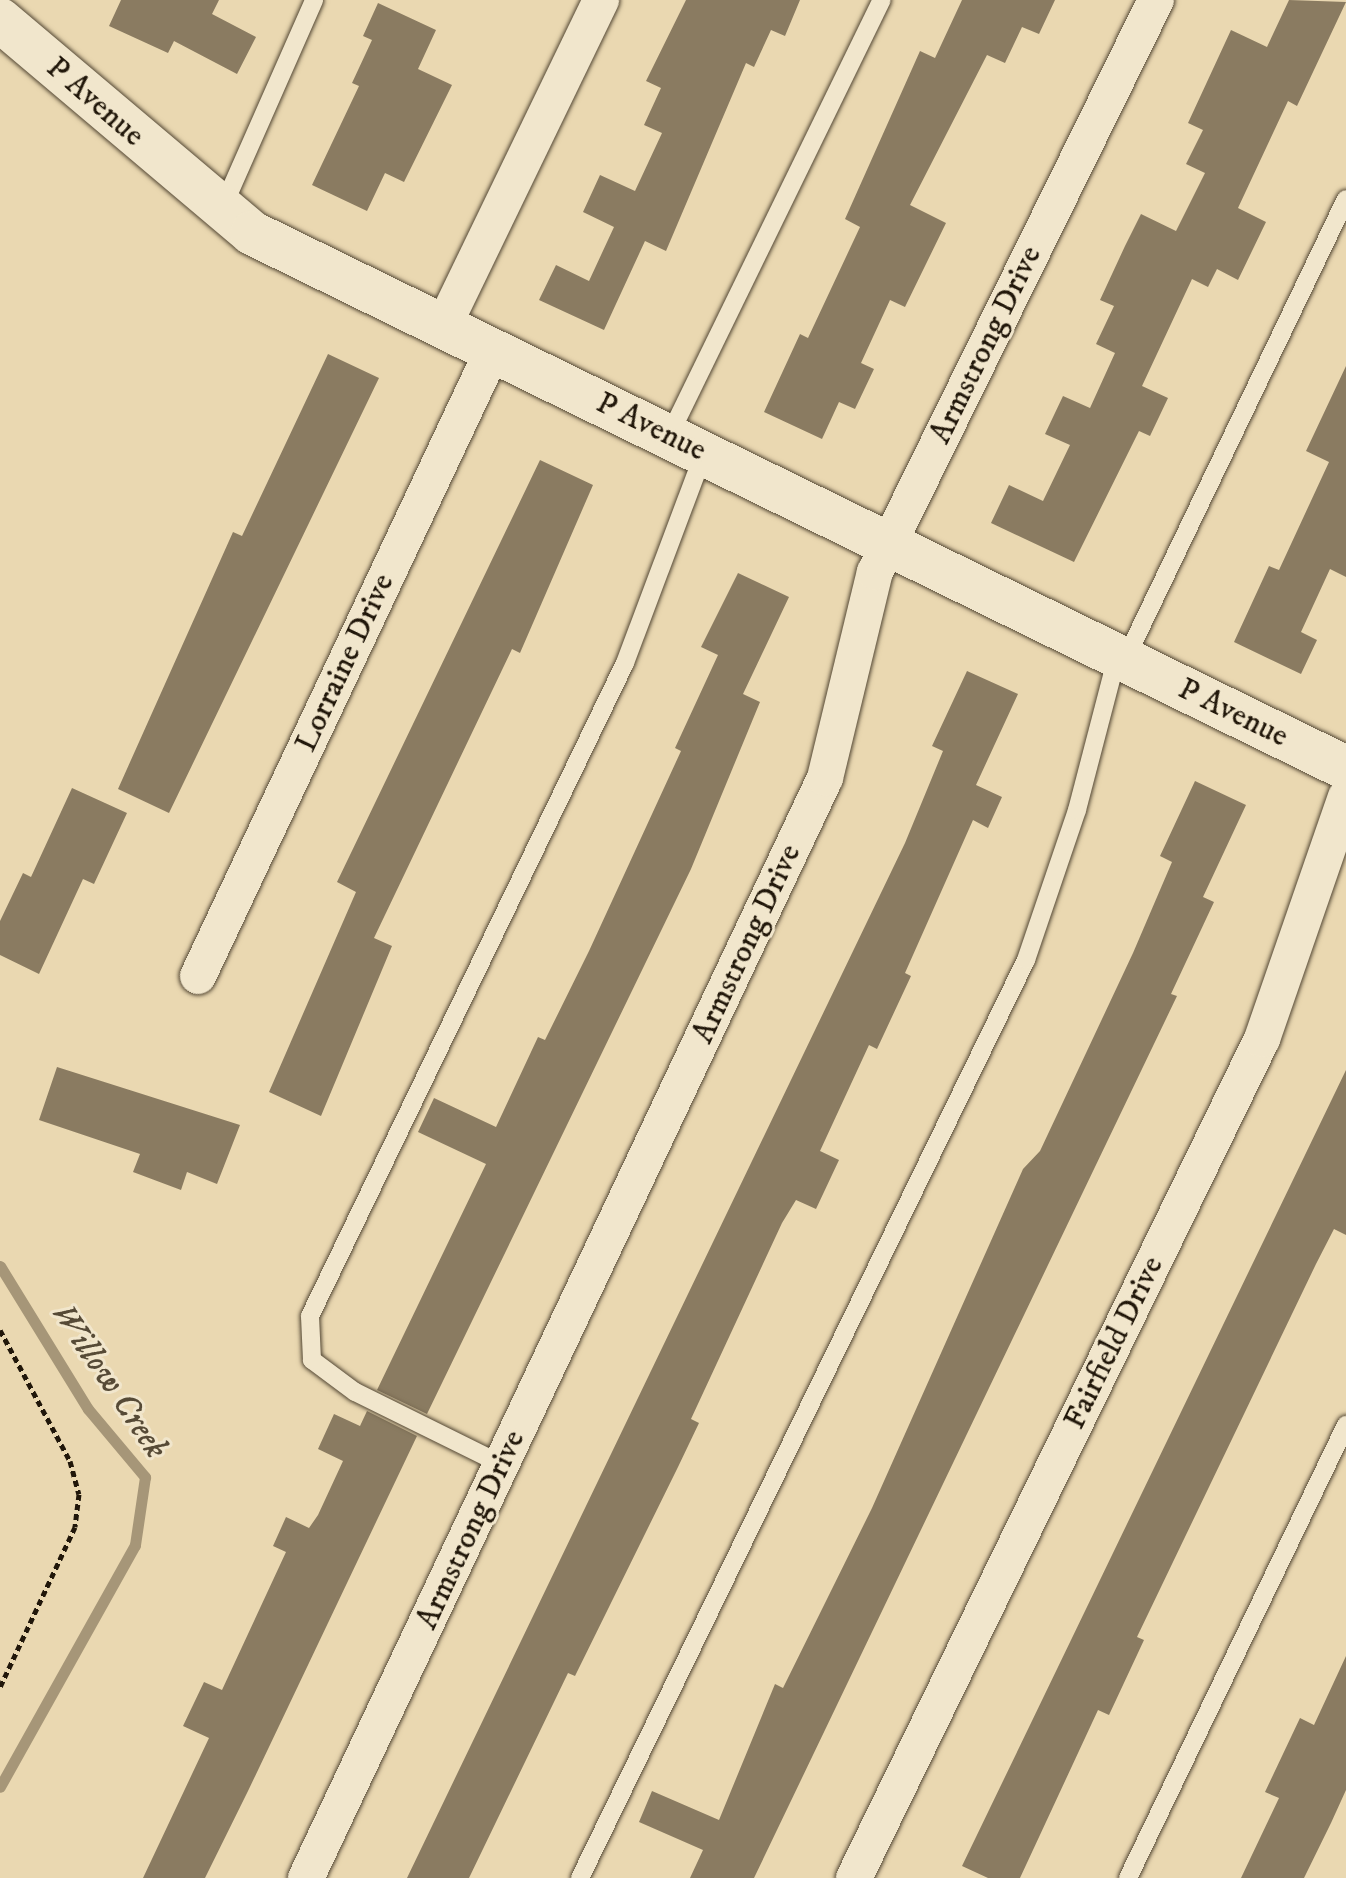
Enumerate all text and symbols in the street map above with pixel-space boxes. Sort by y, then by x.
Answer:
street label: P Avenue [38,49,152,155]
street label: Armstrong Drive [922,240,1050,450]
street label: P Avenue [590,384,712,470]
street label: Lorraine Drive [287,568,403,758]
street label: P Avenue [1172,670,1294,756]
street label: Armstrong Drive [684,838,810,1050]
street label: Fairfield Drive [1056,1250,1172,1436]
water label: Willow Creek [42,1295,176,1467]
street label: Armstrong Drive [408,1424,534,1636]

